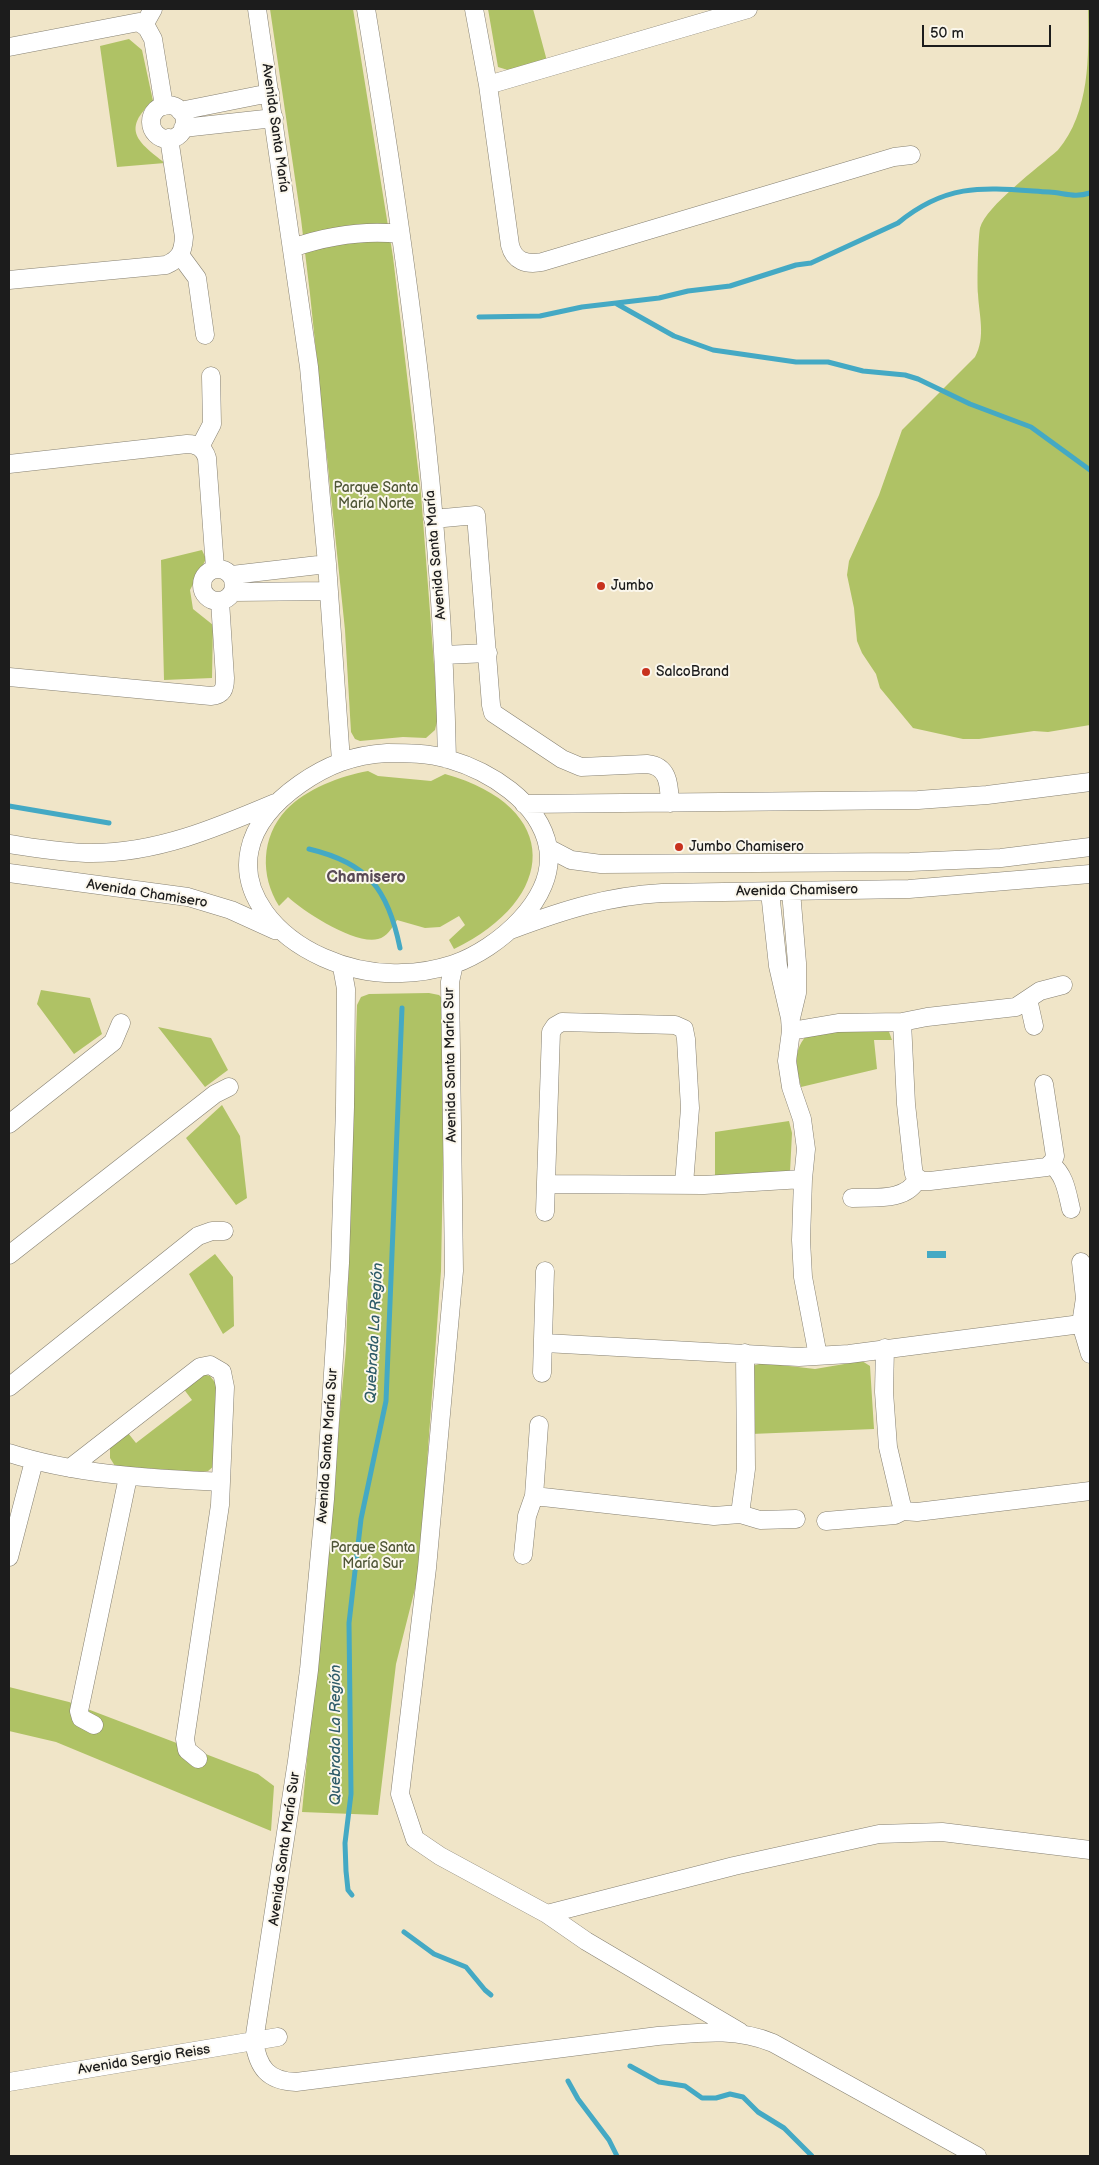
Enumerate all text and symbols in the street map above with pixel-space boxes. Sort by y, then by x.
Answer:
scale bar [924,15,1053,47]
text: 50 m [930,24,964,43]
street label: Avenida Santa María [258,62,292,194]
park label: Parque Santa María Norte [333,480,419,512]
street label: Avenida Santa María [422,489,450,621]
place label: Jumbo [611,578,654,594]
marker: Jumbo [595,580,607,592]
place label: SalcoBrand [656,664,729,680]
marker: SalcoBrand [640,666,652,678]
place label: Jumbo Chamisero [689,839,804,855]
marker: Jumbo Chamisero [673,841,685,853]
district label: Chamisero [326,868,406,888]
street label: Avenida Chamisero [85,876,209,912]
street label: Avenida Chamisero [736,882,858,900]
street label: Avenida Santa María Sur [441,987,461,1143]
water label: Quebrada La Región [362,1262,388,1404]
street label: Avenida Santa María Sur [314,1368,342,1524]
park label: Parque Santa María Sur [330,1540,416,1572]
water label: Quebrada La Región [327,1665,345,1805]
street label: Avenida Santa María Sur [266,1771,304,1927]
street label: Avenida Sergio Reiss [77,2041,211,2079]

